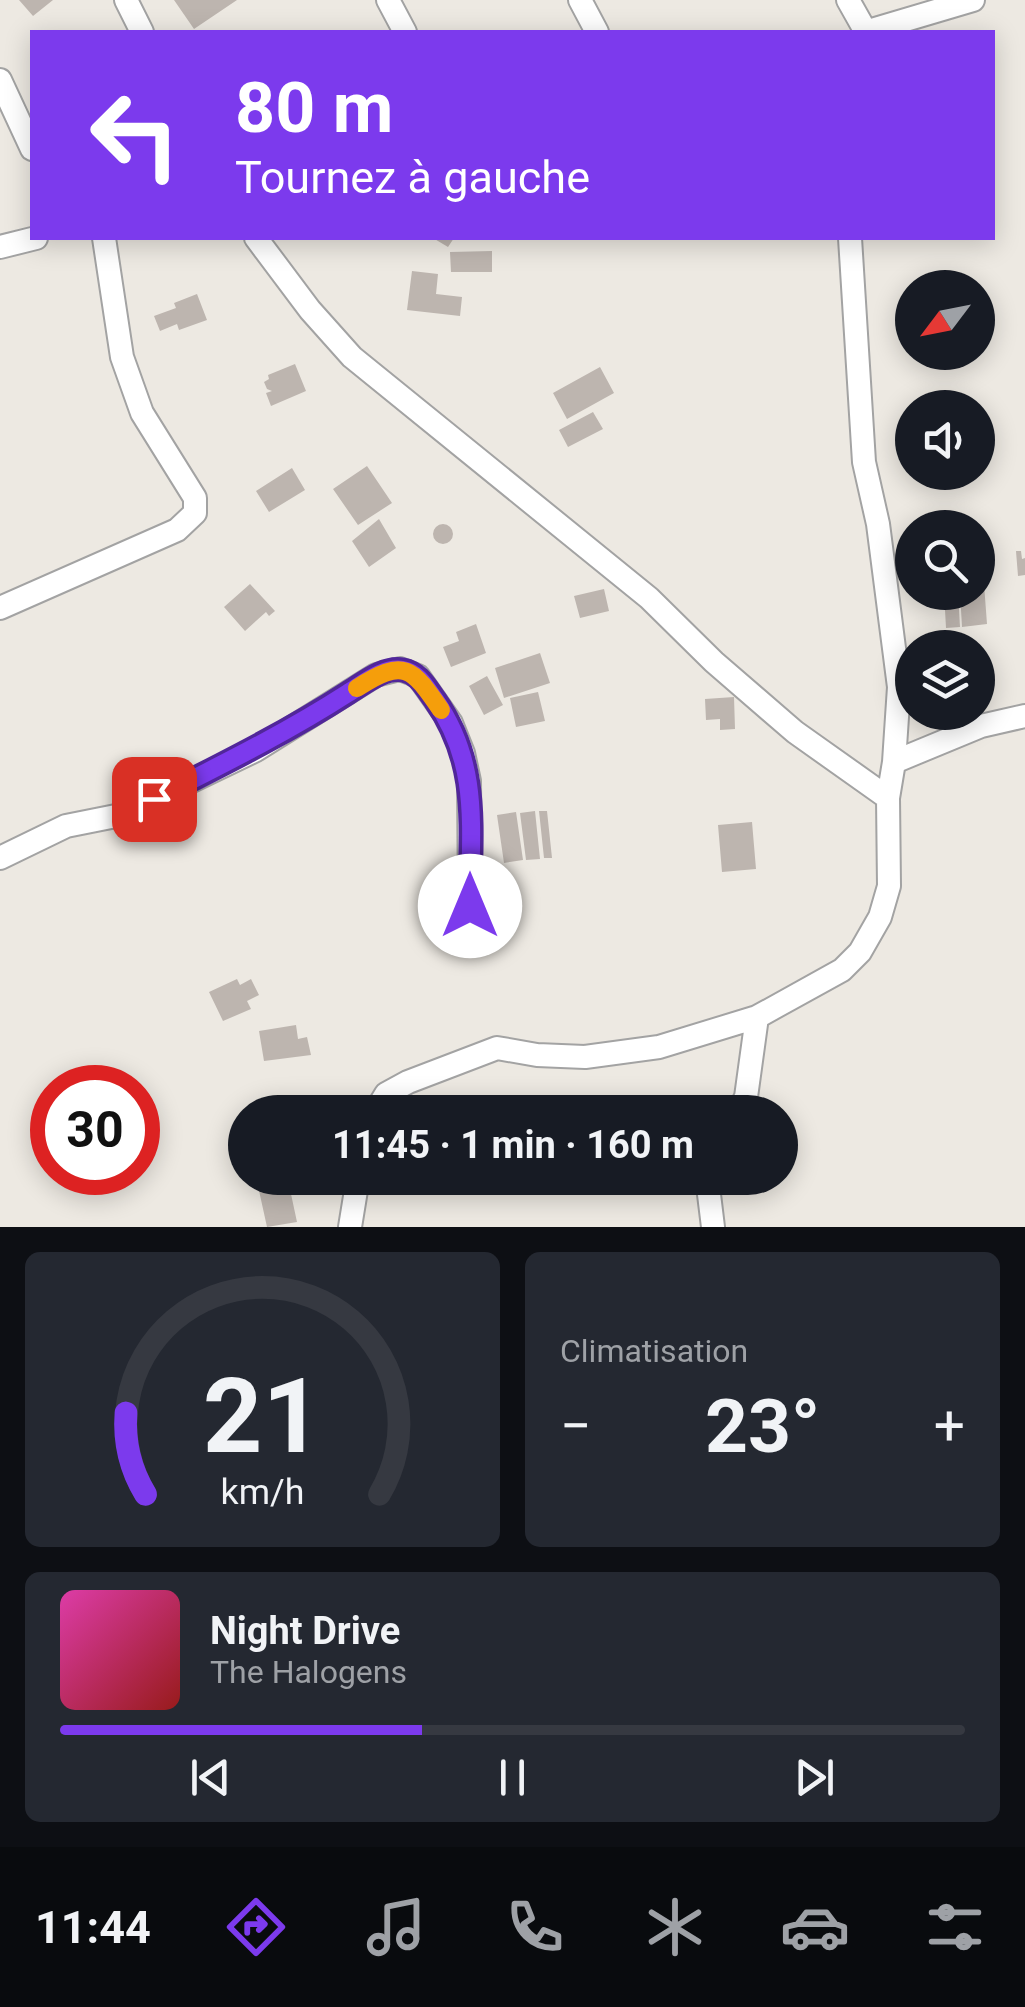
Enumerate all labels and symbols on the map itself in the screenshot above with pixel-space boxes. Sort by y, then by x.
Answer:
north arrow [895,270,995,370]
pin [112,757,197,842]
position arrow [418,854,522,958]
speed limit sign: 30 [30,1065,160,1195]

